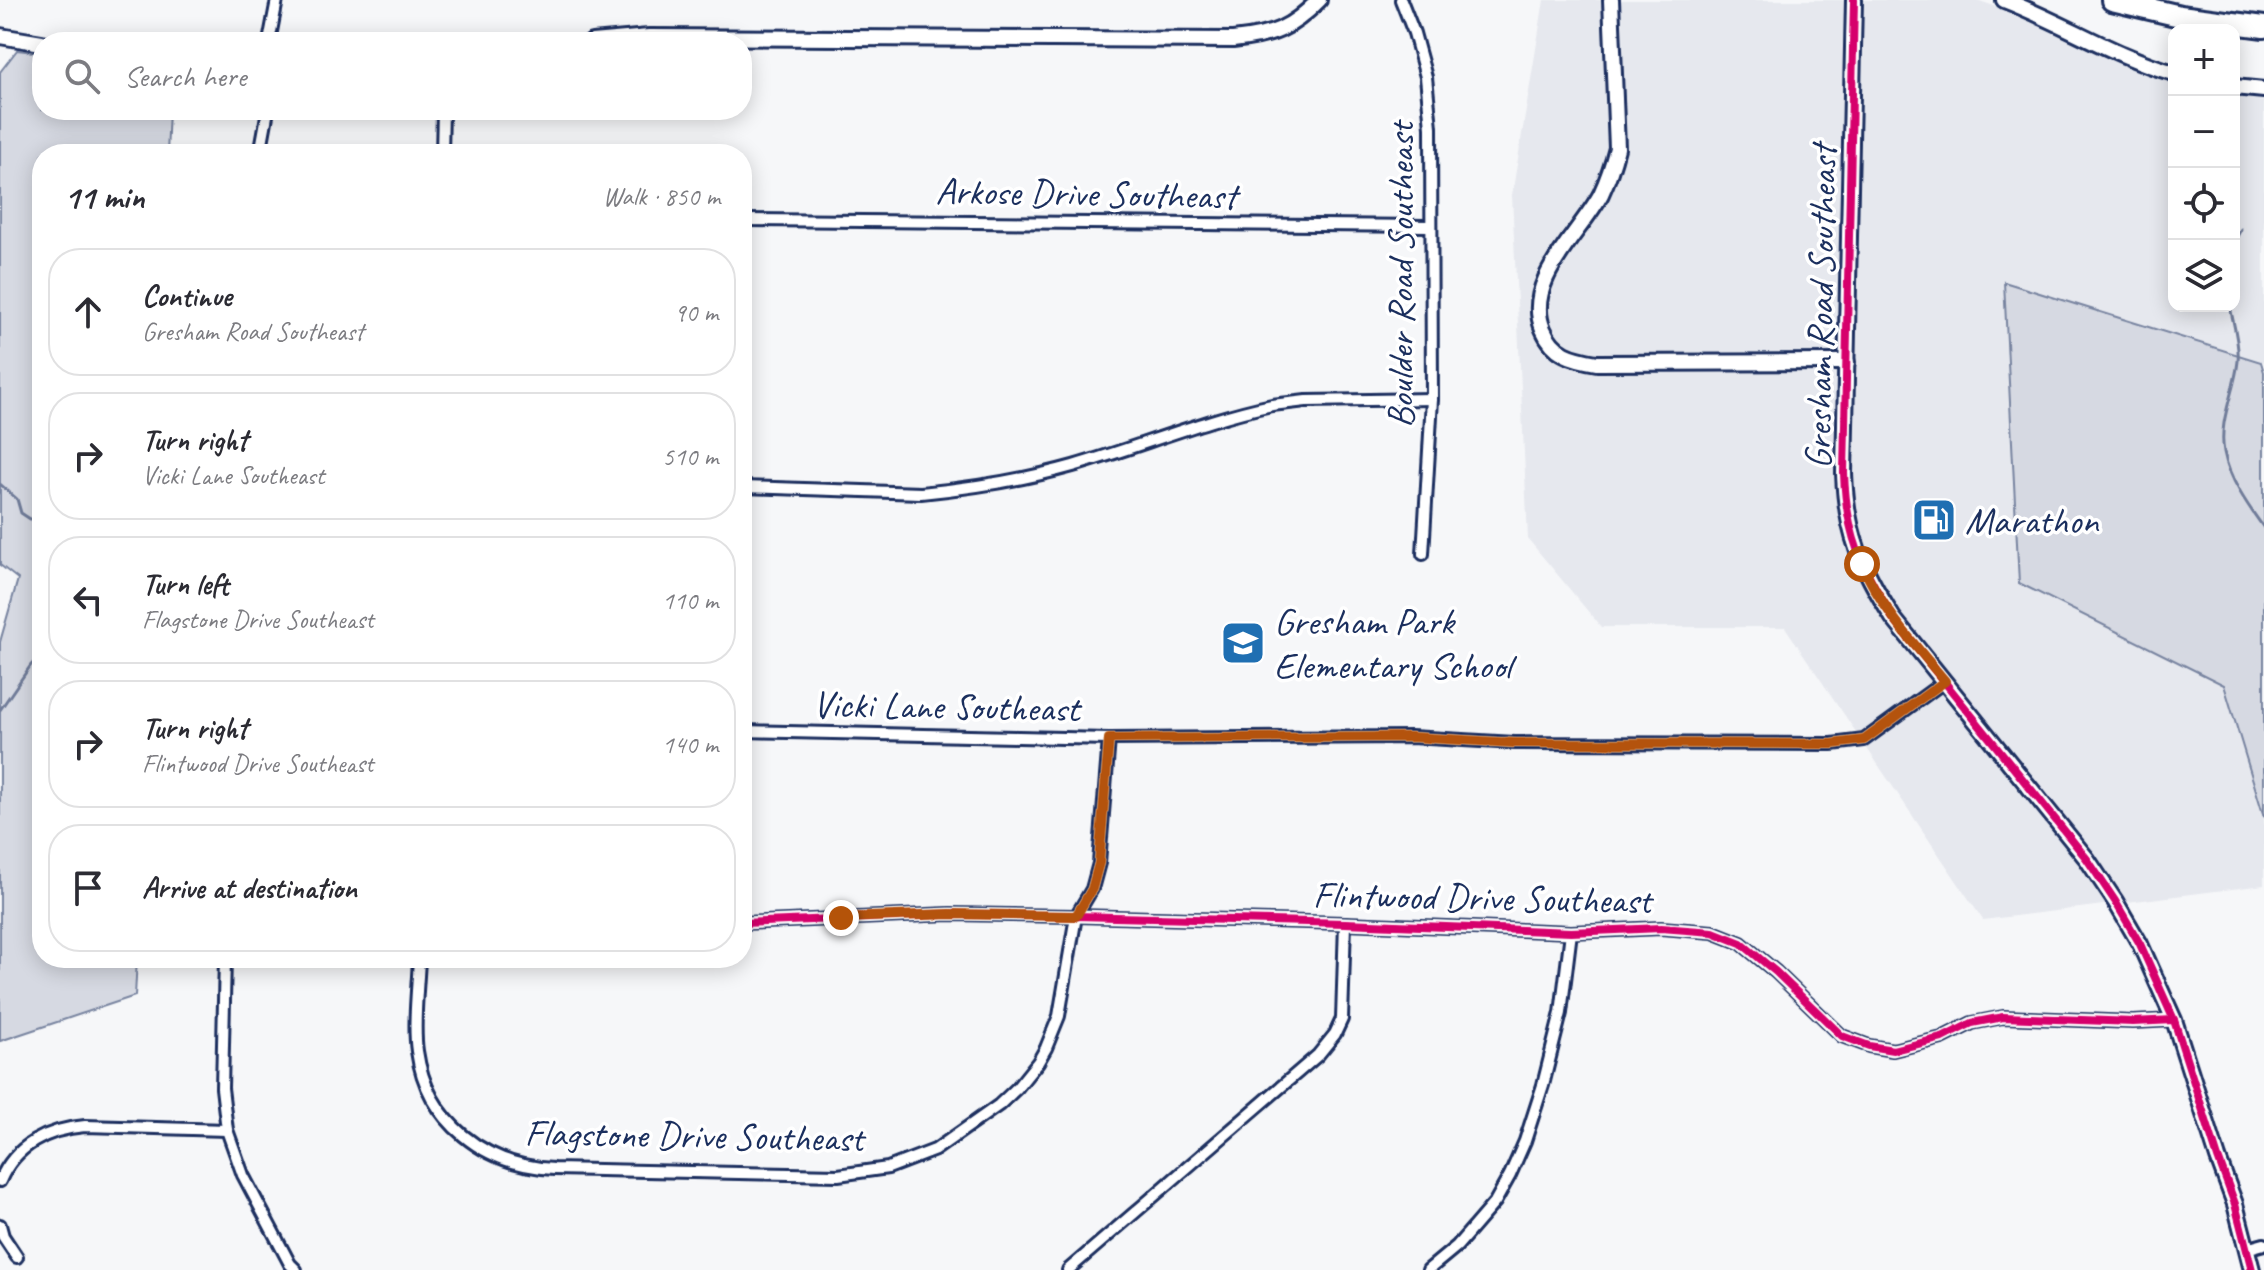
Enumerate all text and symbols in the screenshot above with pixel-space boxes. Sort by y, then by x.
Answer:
map controls [2168,24,2240,312]
button: + [2168,24,2240,96]
search box [32,32,752,120]
icon: search [60,54,104,98]
text: Search here [124,57,246,95]
button: − [2168,96,2240,168]
street label: Boulder Road Southeast [1377,119,1424,428]
street label: Gresham Road Southeast [1794,139,1847,469]
street label: Arkose Drive Southeast [935,167,1242,220]
button: locate [2168,168,2240,240]
text: 11 min [64,175,144,218]
text: Walk · 850 m [603,180,720,213]
button: layers [2168,240,2240,312]
text: Continue [142,277,232,315]
icon: ahead [66,290,110,334]
text: 90 m [674,296,718,329]
text: Gresham Road Southeast [142,315,364,348]
text: Turn right [142,421,247,459]
icon: right [66,434,110,478]
text: 510 m [662,440,718,473]
text: Vicki Lane Southeast [142,459,324,492]
fuel station icon: Marathon [1910,496,1958,544]
place label: Marathon [1965,497,2100,544]
route start [1844,546,1880,582]
text: Turn left [142,565,229,603]
icon: left [66,578,110,622]
text: 110 m [662,584,718,617]
place label: Gresham Park Elementary School [1274,598,1518,689]
text: Flagstone Drive Southeast [142,603,374,636]
school or university icon: Gresham Park Elementary School [1219,619,1267,667]
street label: Vicki Lane Southeast [812,681,1083,732]
text: Turn right [142,709,247,747]
icon: right [66,722,110,766]
text: 140 m [662,728,718,761]
text: Flintwood Drive Southeast [142,747,373,780]
icon: arrive [66,866,110,910]
text: Arrive at destination [142,869,357,907]
street label: Flintwood Drive Southeast [1312,871,1655,924]
route end [823,900,859,936]
street label: Flagstone Drive Southeast [524,1109,867,1162]

